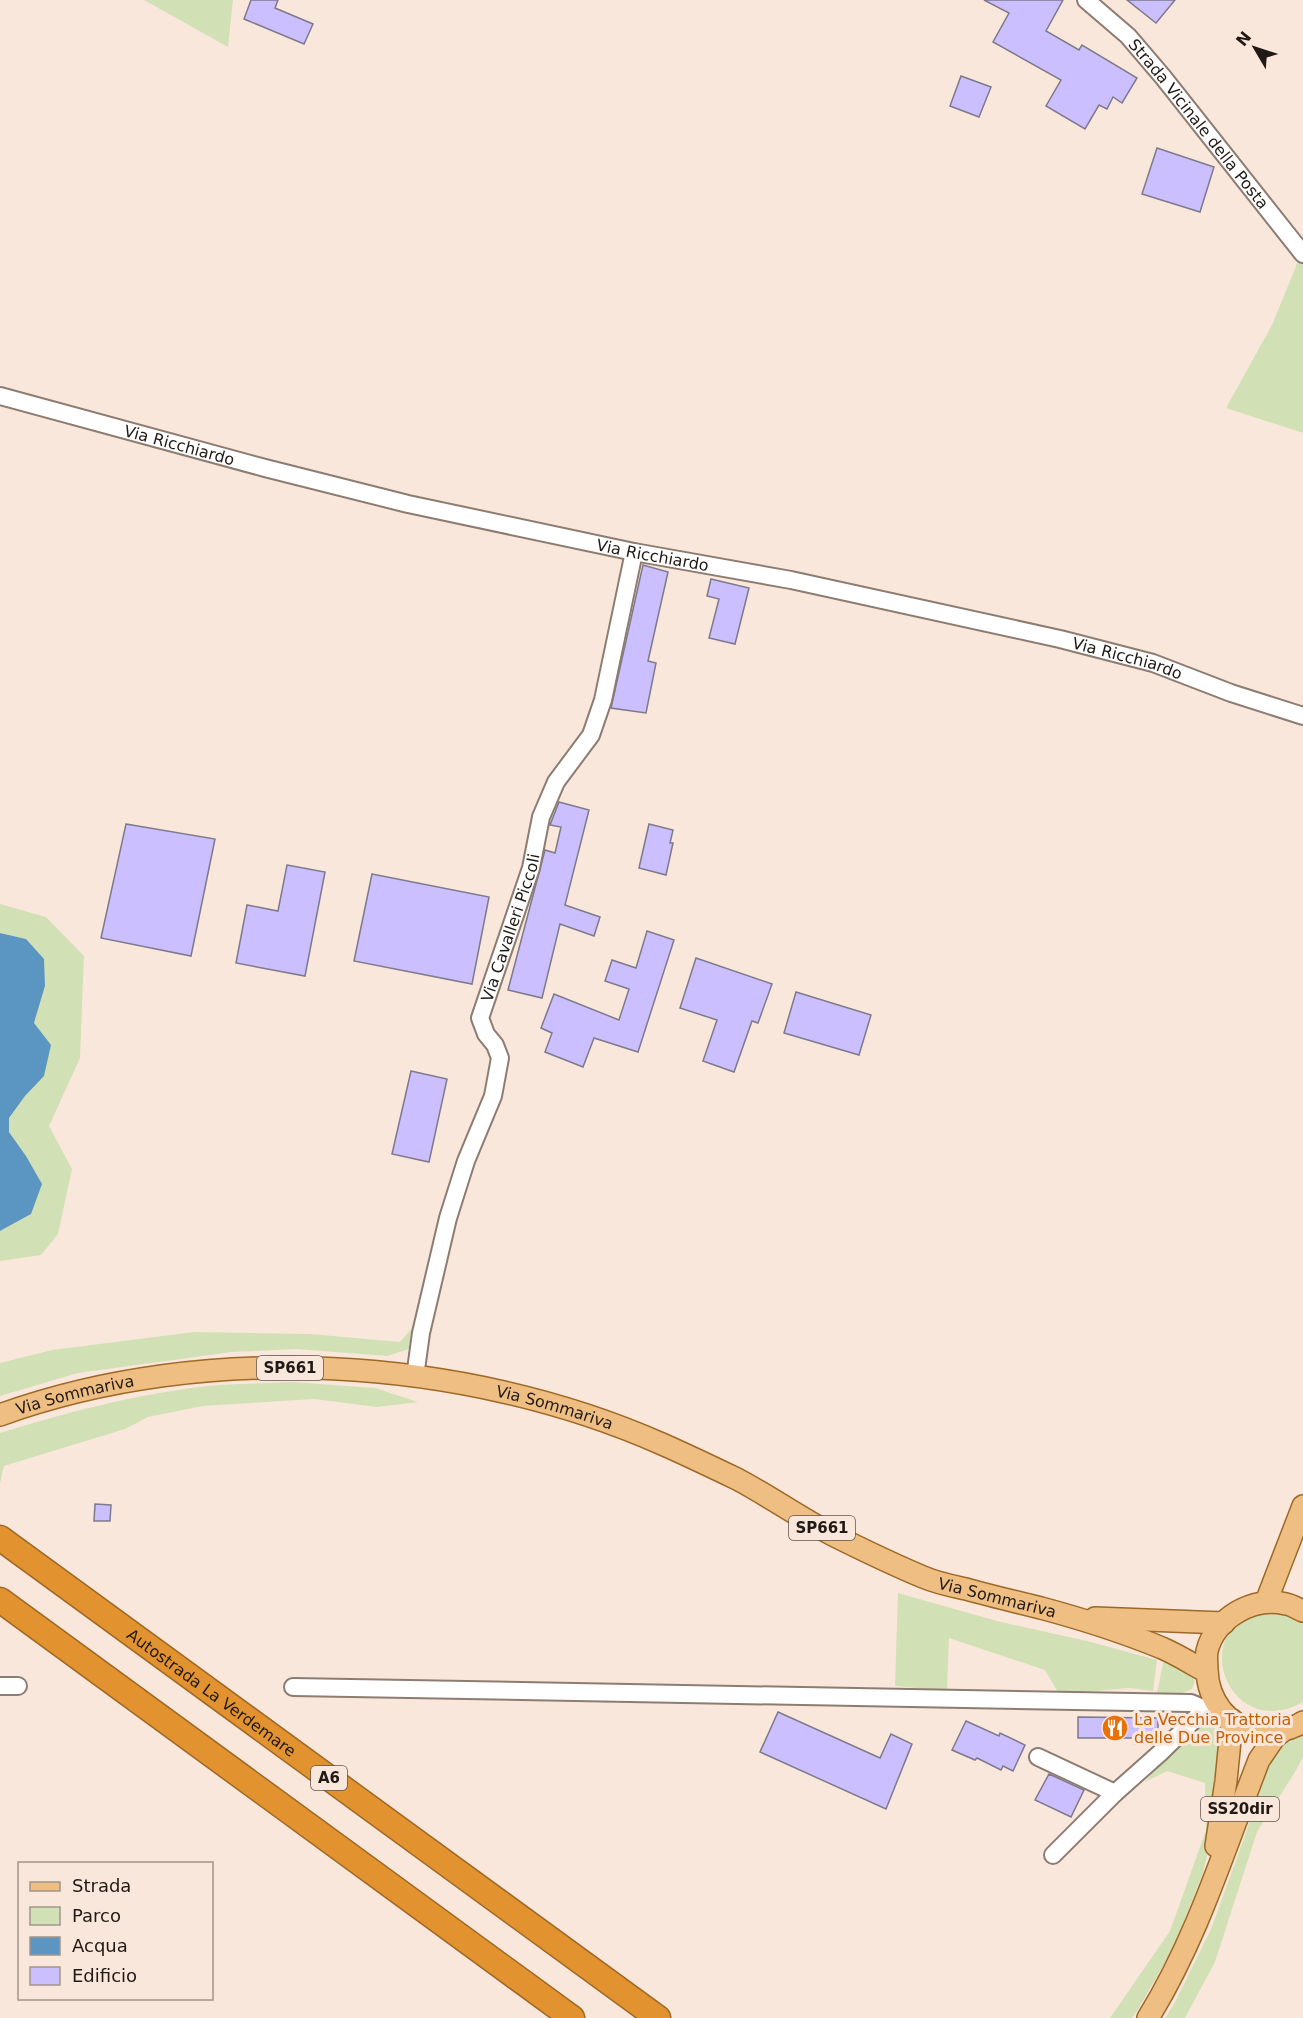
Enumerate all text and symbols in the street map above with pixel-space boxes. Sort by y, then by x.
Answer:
north arrow [1225,18,1285,78]
text: N [1232,28,1255,50]
street label: Strada Vicinale della Posta [1125,35,1273,212]
street label: Via Ricchiardo [122,421,237,469]
street label: Via Ricchiardo [595,535,710,575]
street label: Via Ricchiardo [1070,633,1185,683]
street label: Via Cavalleri Piccoli [477,852,543,1004]
road number: SP661 [257,1356,323,1380]
street label: Via Sommariva [13,1371,136,1418]
street label: Via Sommariva [494,1381,616,1433]
road number: SP661 [789,1516,855,1540]
street label: Via Sommariva [936,1573,1059,1621]
street label: Autostrada La Verdemare [123,1624,300,1760]
place label: La Vecchia Trattoria delle Due Province [1134,1710,1291,1747]
restaurant icon: La Vecchia Trattoria delle Due Province [1100,1713,1130,1743]
road number: A6 [311,1766,347,1790]
road number: SS20dir [1201,1797,1279,1821]
legend [18,1862,213,2000]
text: Strada [72,1875,131,1896]
text: Parco [72,1905,121,1926]
text: Acqua [72,1935,128,1956]
text: Edificio [72,1965,137,1986]

